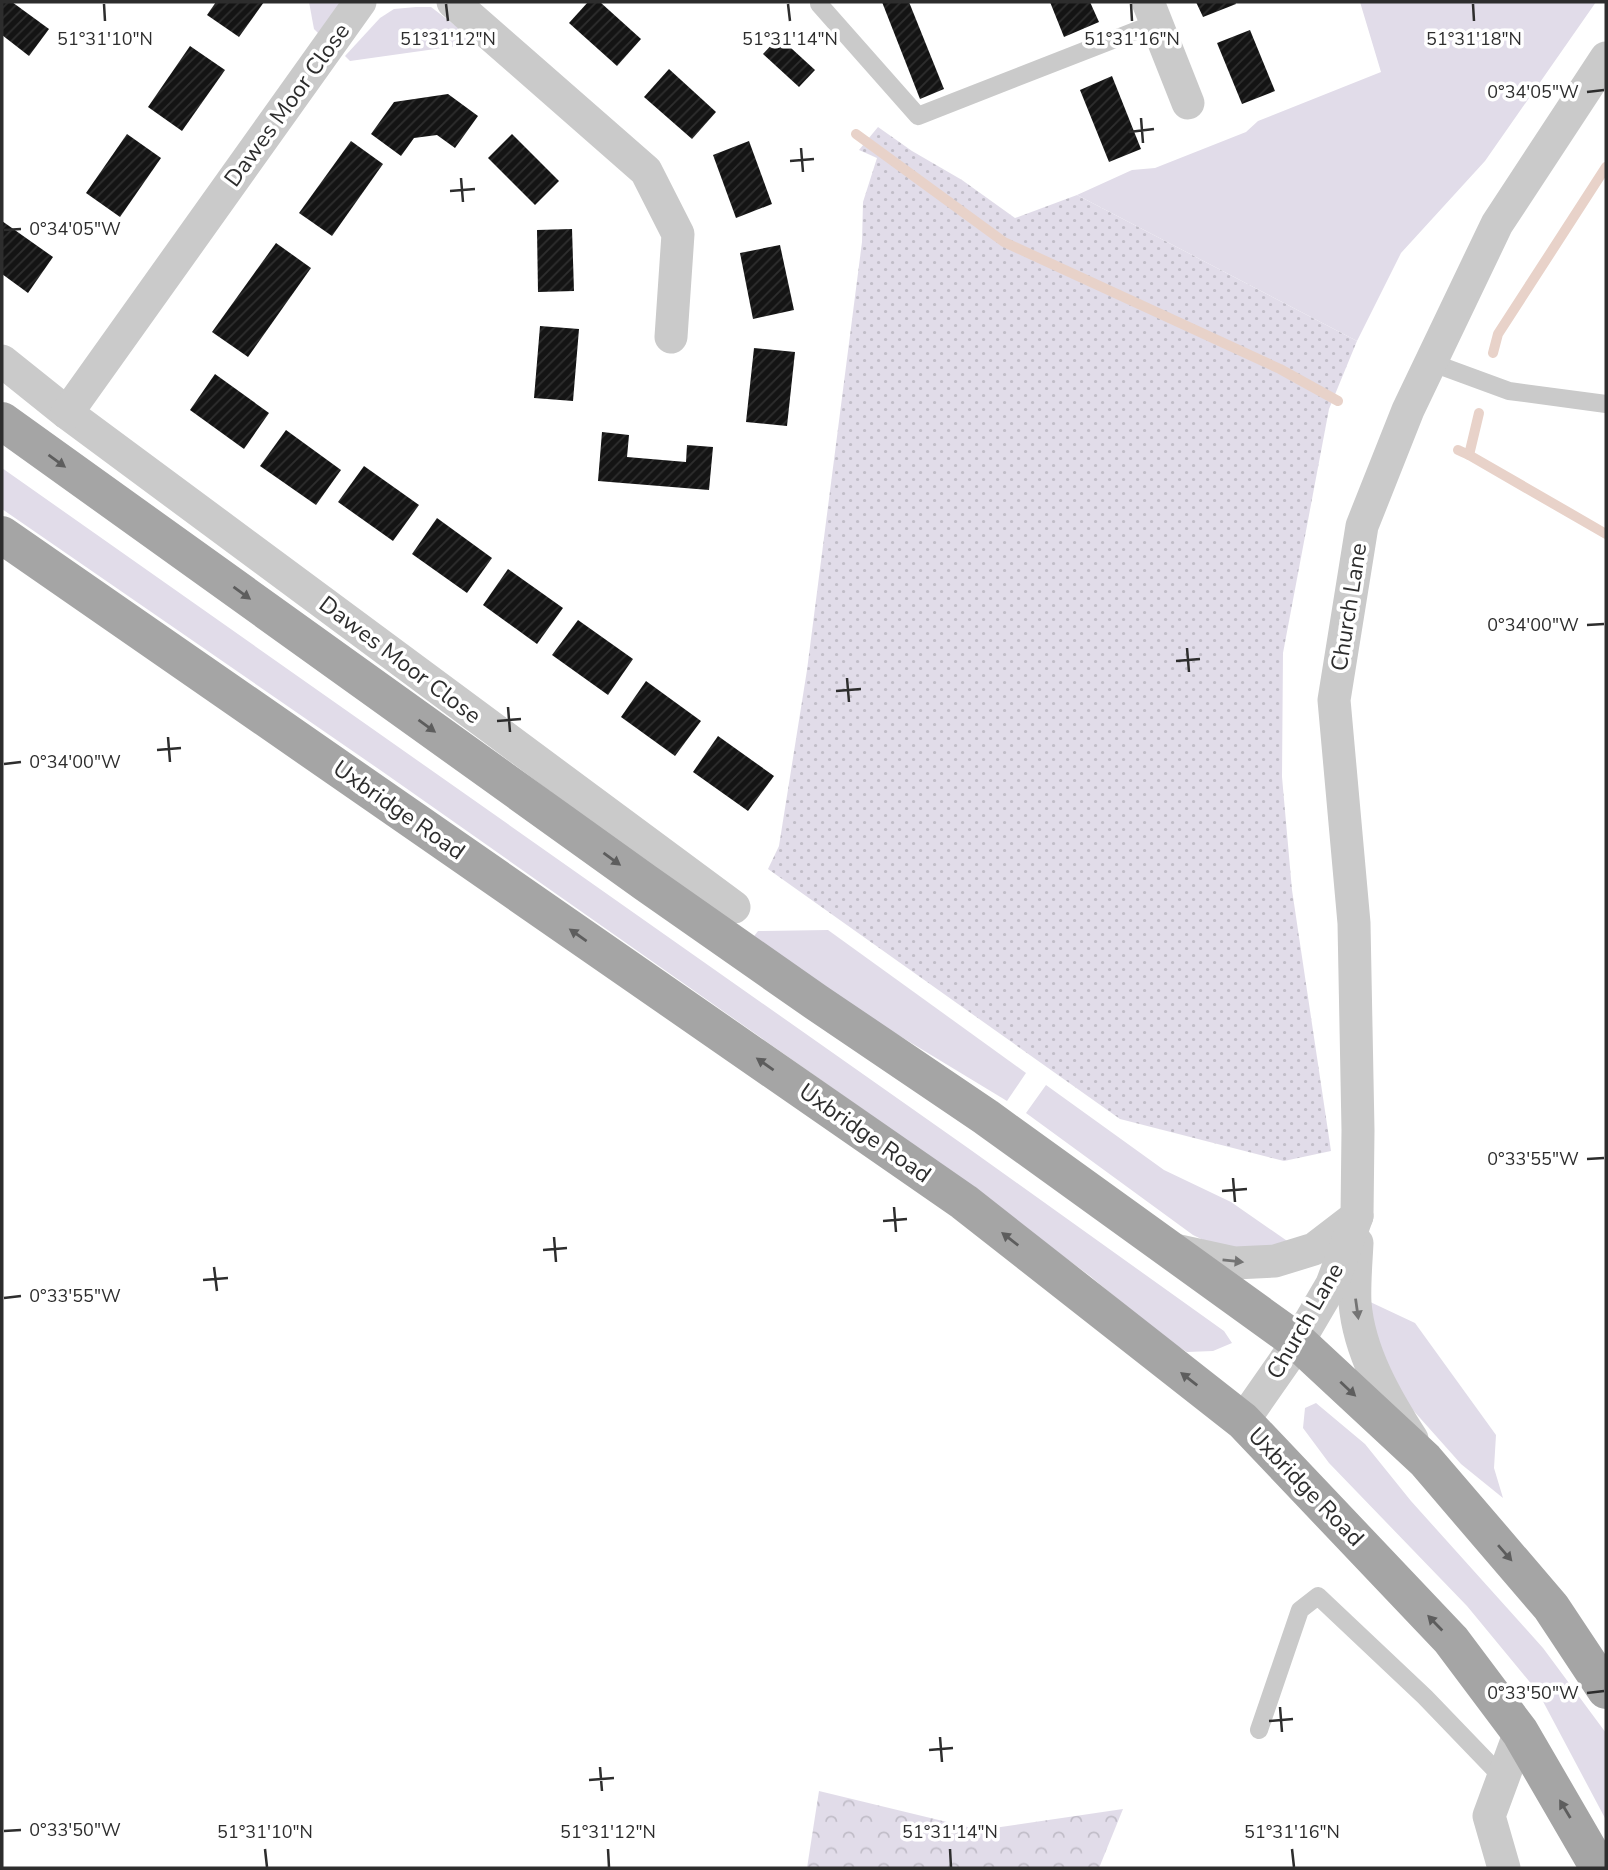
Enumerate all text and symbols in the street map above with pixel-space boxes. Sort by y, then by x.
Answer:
street label: Dawes Moor Close [217,17,357,193]
text: 51°31'10"N [57,27,153,51]
text: 51°31'12"N [400,27,496,51]
text: 51°31'14"N [742,27,838,51]
text: 51°31'16"N [1084,27,1180,51]
text: 51°31'18"N [1426,27,1522,51]
text: 0°34'05"W [1487,80,1579,104]
text: 0°34'05"W [29,217,121,241]
one-way arrow [48,454,66,468]
street label: Church Lane [1324,541,1374,673]
one-way arrow [233,586,251,600]
street label: Dawes Moor Close [313,589,487,731]
text: 0°34'00"W [1487,613,1579,637]
one-way arrow [418,719,436,733]
text: 0°34'00"W [29,750,121,774]
street label: Uxbridge Road [327,753,471,867]
one-way arrow [603,852,621,866]
one-way arrow [569,928,587,942]
one-way arrow [756,1057,774,1071]
street label: Uxbridge Road [793,1076,937,1190]
text: 0°33'55"W [1487,1147,1579,1171]
one-way arrow [1002,1231,1020,1246]
one-way arrow [1222,1256,1244,1267]
street label: Church Lane [1259,1257,1351,1385]
text: 0°33'55"W [29,1284,121,1308]
one-way arrow [1352,1298,1363,1320]
one-way arrow [1181,1372,1199,1387]
one-way arrow [1339,1380,1356,1396]
street label: Uxbridge Road [1241,1421,1371,1553]
one-way arrow [1497,1544,1512,1561]
one-way arrow [1428,1615,1444,1632]
text: 0°33'50"W [1487,1681,1579,1705]
one-way arrow [1559,1800,1571,1819]
text: 0°33'50"W [29,1818,121,1842]
text: 51°31'10"N [217,1820,313,1844]
text: 51°31'12"N [560,1820,656,1844]
text: 51°31'14"N [902,1820,998,1844]
text: 51°31'16"N [1244,1820,1340,1844]

